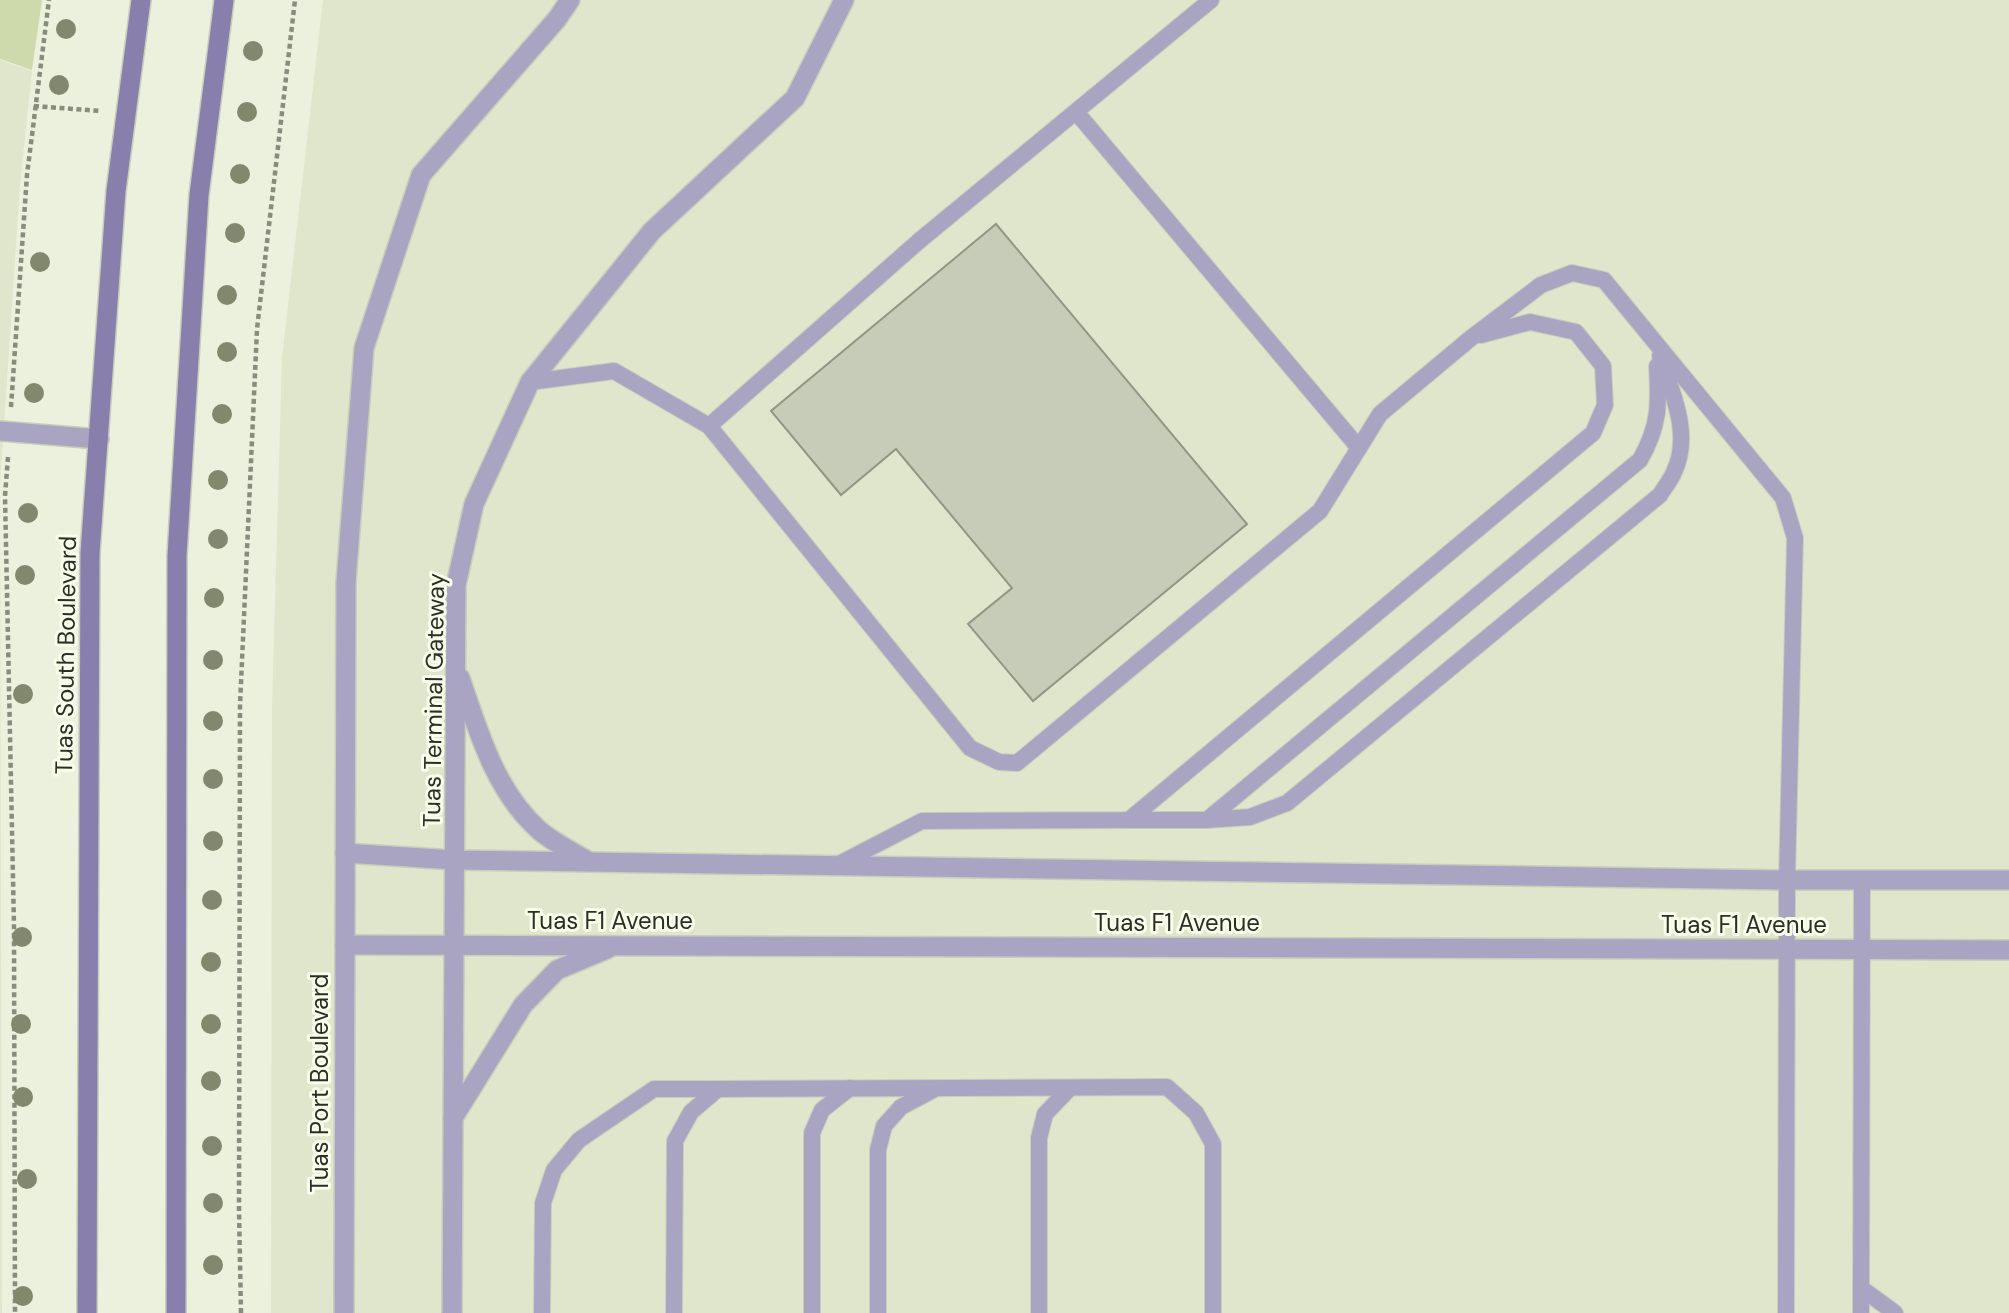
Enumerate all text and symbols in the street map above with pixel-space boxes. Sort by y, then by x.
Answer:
street label: Tuas South Boulevard [48,535,83,775]
street label: Tuas Terminal Gateway [416,573,451,827]
street label: Tuas F1 Avenue [527,905,693,936]
street label: Tuas F1 Avenue [1094,907,1260,938]
street label: Tuas F1 Avenue [1661,909,1827,940]
street label: Tuas Port Boulevard [304,973,335,1193]

